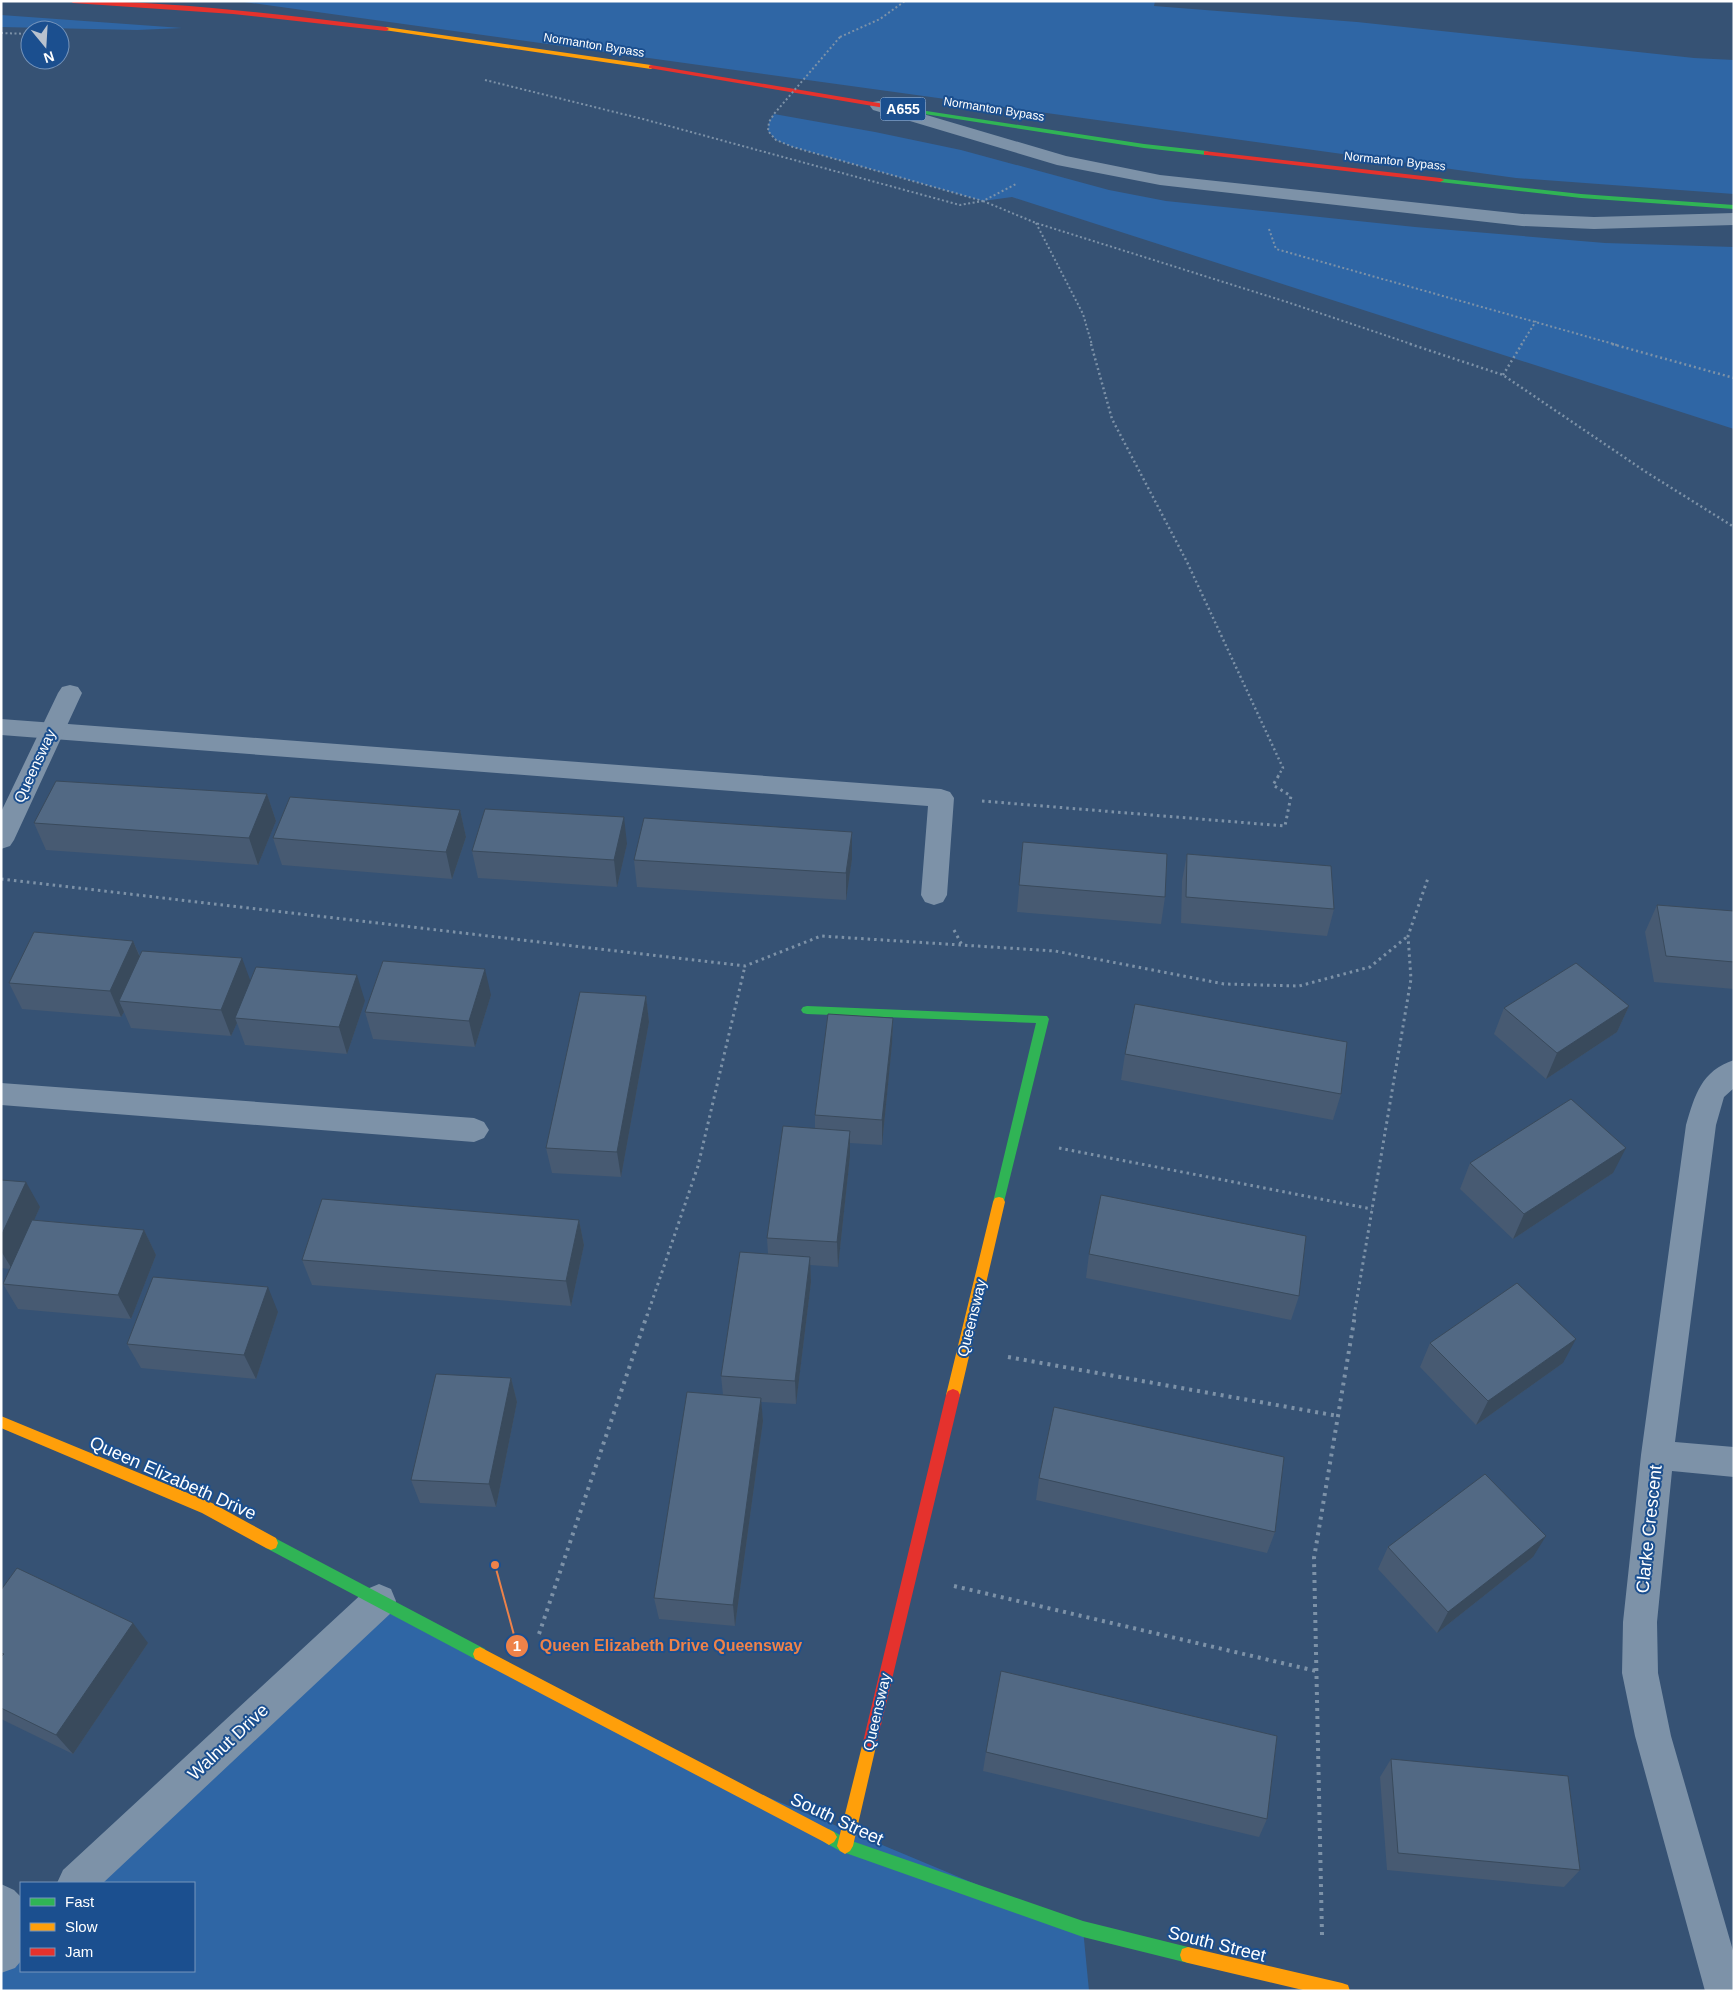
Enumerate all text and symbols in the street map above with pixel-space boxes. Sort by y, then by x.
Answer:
north arrow [20,20,70,70]
street label: Normanton Bypass [543,30,645,60]
text: N [42,48,56,67]
street label: Normanton Bypass [943,94,1045,124]
road number: A655 [880,98,926,120]
street label: Normanton Bypass [1344,149,1446,173]
street label: Queensway [10,726,59,805]
street label: Queensway [954,1277,989,1358]
street label: Queen Elizabeth Drive [87,1432,259,1524]
street label: Clarke Crescent [1632,1464,1666,1594]
callout: Queen Elizabeth Drive Queensway [505,1630,812,1661]
text: 1 [513,1637,521,1654]
text: Queen Elizabeth Drive Queensway [540,1637,802,1654]
street label: Queensway [859,1671,894,1752]
street label: Walnut Drive [184,1700,272,1784]
street label: South Street [787,1789,887,1849]
legend [20,1882,195,1972]
text: Fast [65,1893,95,1910]
text: Slow [65,1918,98,1935]
street label: South Street [1166,1922,1268,1966]
text: Jam [65,1943,93,1960]

